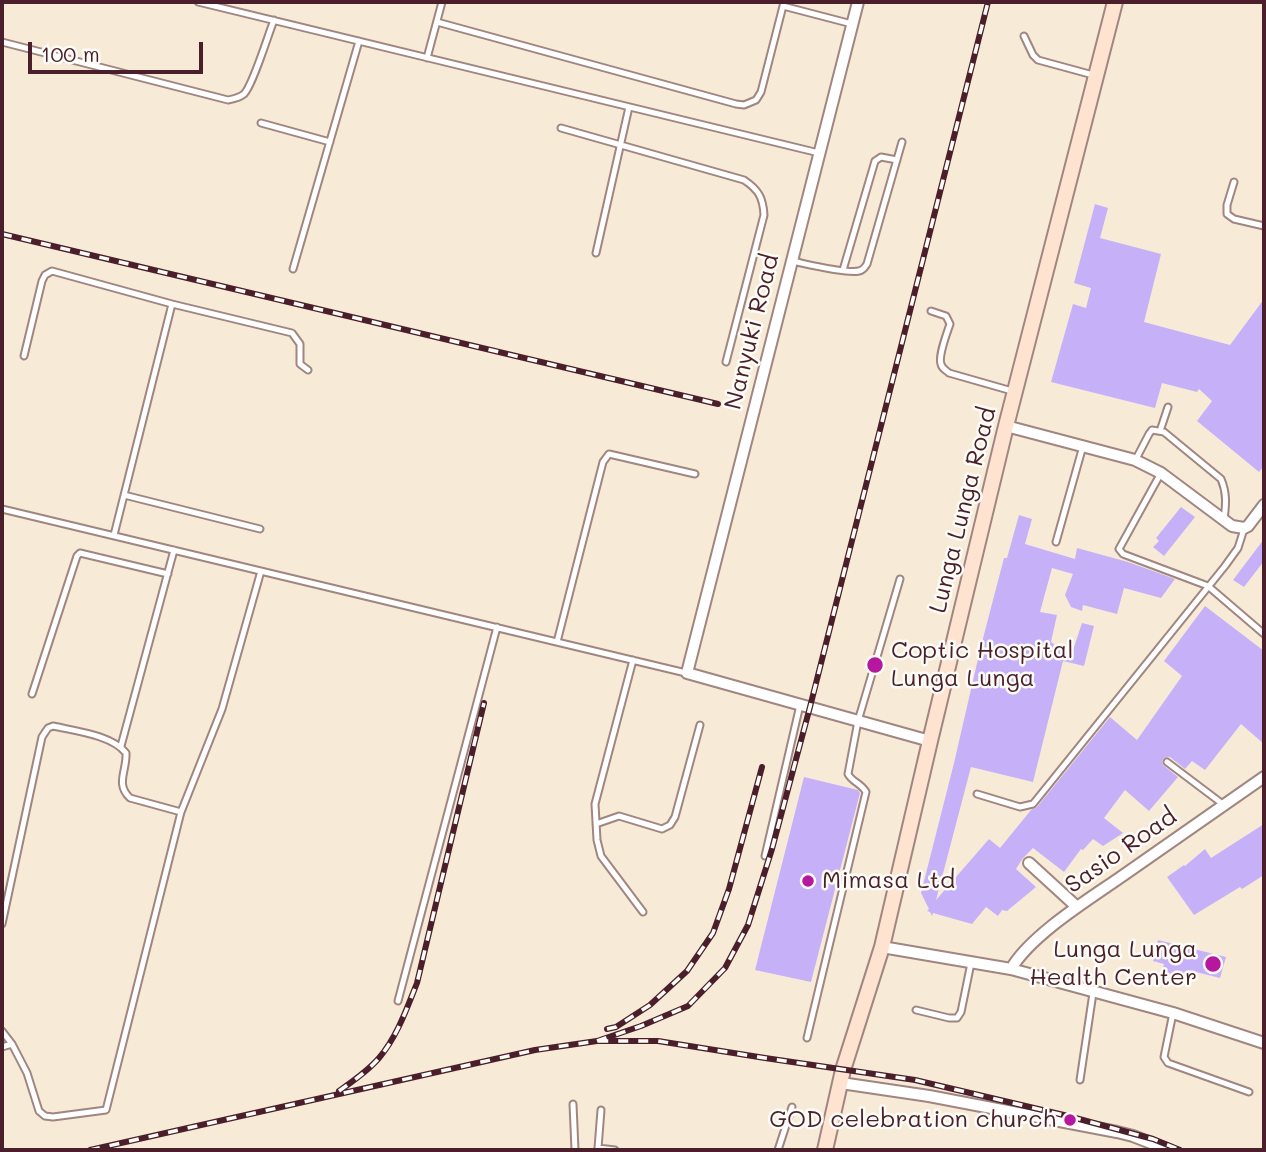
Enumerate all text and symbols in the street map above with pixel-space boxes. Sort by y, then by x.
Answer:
scale bar [32,28,206,72]
text: 100 m [41,40,100,67]
street label: Nanyuki Road [719,251,785,413]
street label: Lunga Lunga Road [924,404,1002,616]
place label: Coptic Hospital Lunga Lunga [891,637,1074,693]
marker: Coptic Hospital Lunga Lunga [865,655,885,675]
street label: Sasio Road [1060,802,1182,900]
place label: Mimasa Ltd [822,867,955,895]
marker: Mimasa Ltd [800,873,816,889]
place label: Lunga Lunga Health Center [1030,936,1197,992]
marker: Lunga Lunga Health Center [1203,954,1223,974]
place label: GOD celebration church [769,1106,1056,1134]
marker: GOD celebration church [1062,1112,1078,1128]

